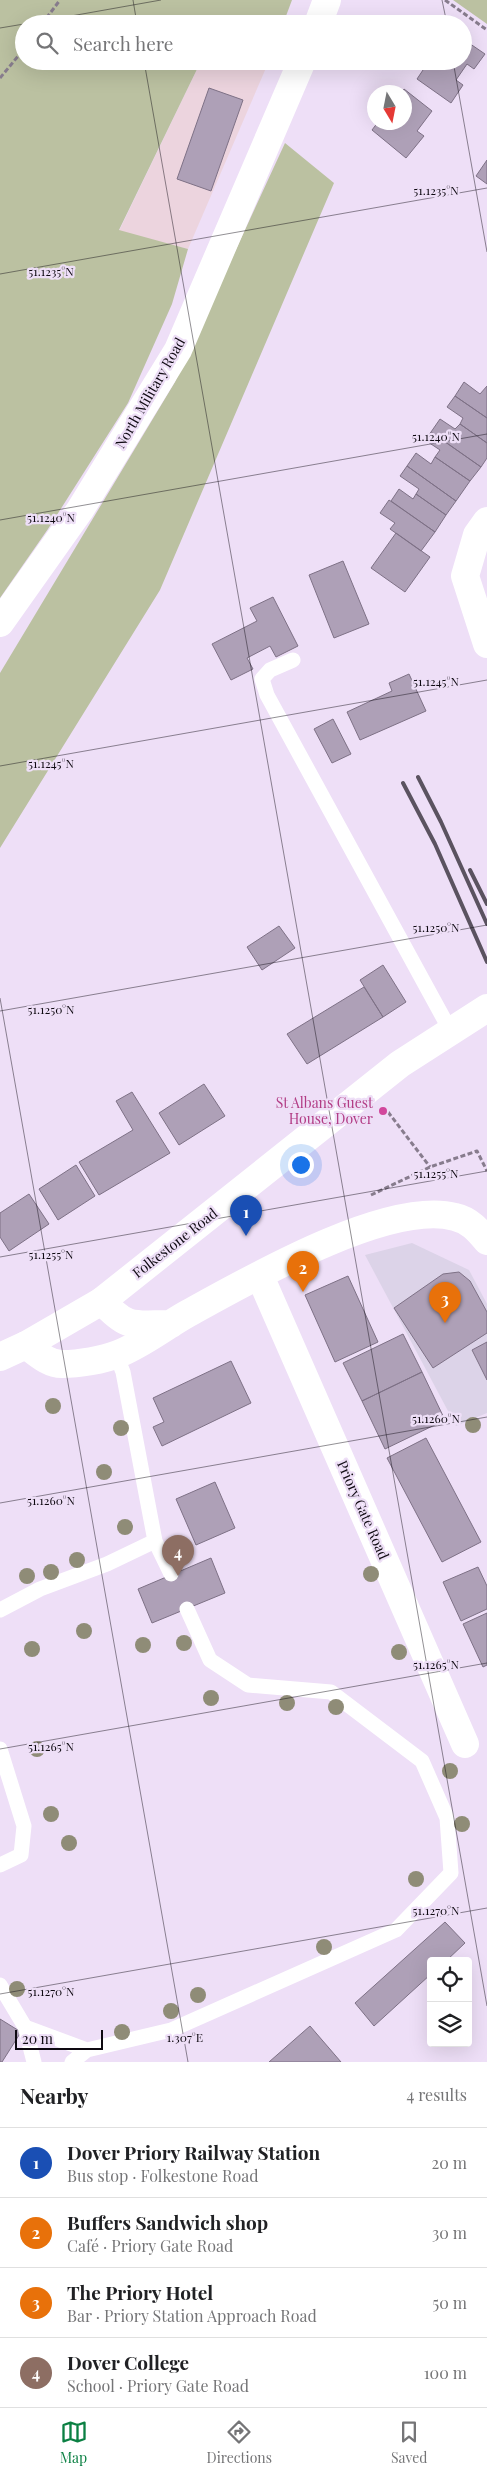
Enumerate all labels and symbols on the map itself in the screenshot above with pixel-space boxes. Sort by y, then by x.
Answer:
north arrow [367,85,412,130]
text: 51.1235°N [413,182,459,198]
text: 51.1235°N [28,263,74,279]
street label: North Military Road [110,334,189,452]
text: 51.1240°N [412,428,460,444]
text: 51.1240°N [27,509,75,525]
text: 51.1245°N [413,673,459,689]
text: 51.1245°N [28,755,74,771]
text: 51.1250°N [413,919,460,935]
text: 51.1250°N [28,1001,75,1017]
place label: St Albans Guest House, Dover [276,1093,374,1128]
marker: St Albans Guest House, Dover [377,1105,389,1117]
your location [288,1152,314,1178]
text: 51.1255°N [414,1165,459,1181]
pin: 1 [230,1195,262,1236]
street label: Folkestone Road [128,1203,221,1282]
text: 51.1255°N [29,1246,74,1262]
pin: 2 [287,1251,319,1292]
pin: 3 [429,1282,461,1323]
text: 51.1260°N [412,1410,461,1426]
street label: Priory Gate Road [333,1457,394,1562]
text: 51.1260°N [27,1492,76,1508]
pin: 4 [162,1535,194,1576]
text: 51.1265°N [413,1656,460,1672]
text: 51.1265°N [28,1738,75,1754]
text: 51.1270°N [413,1902,460,1918]
text: 51.1270°N [28,1983,75,1999]
scale bar [15,2027,102,2050]
text: 1.307°E [167,2029,203,2045]

